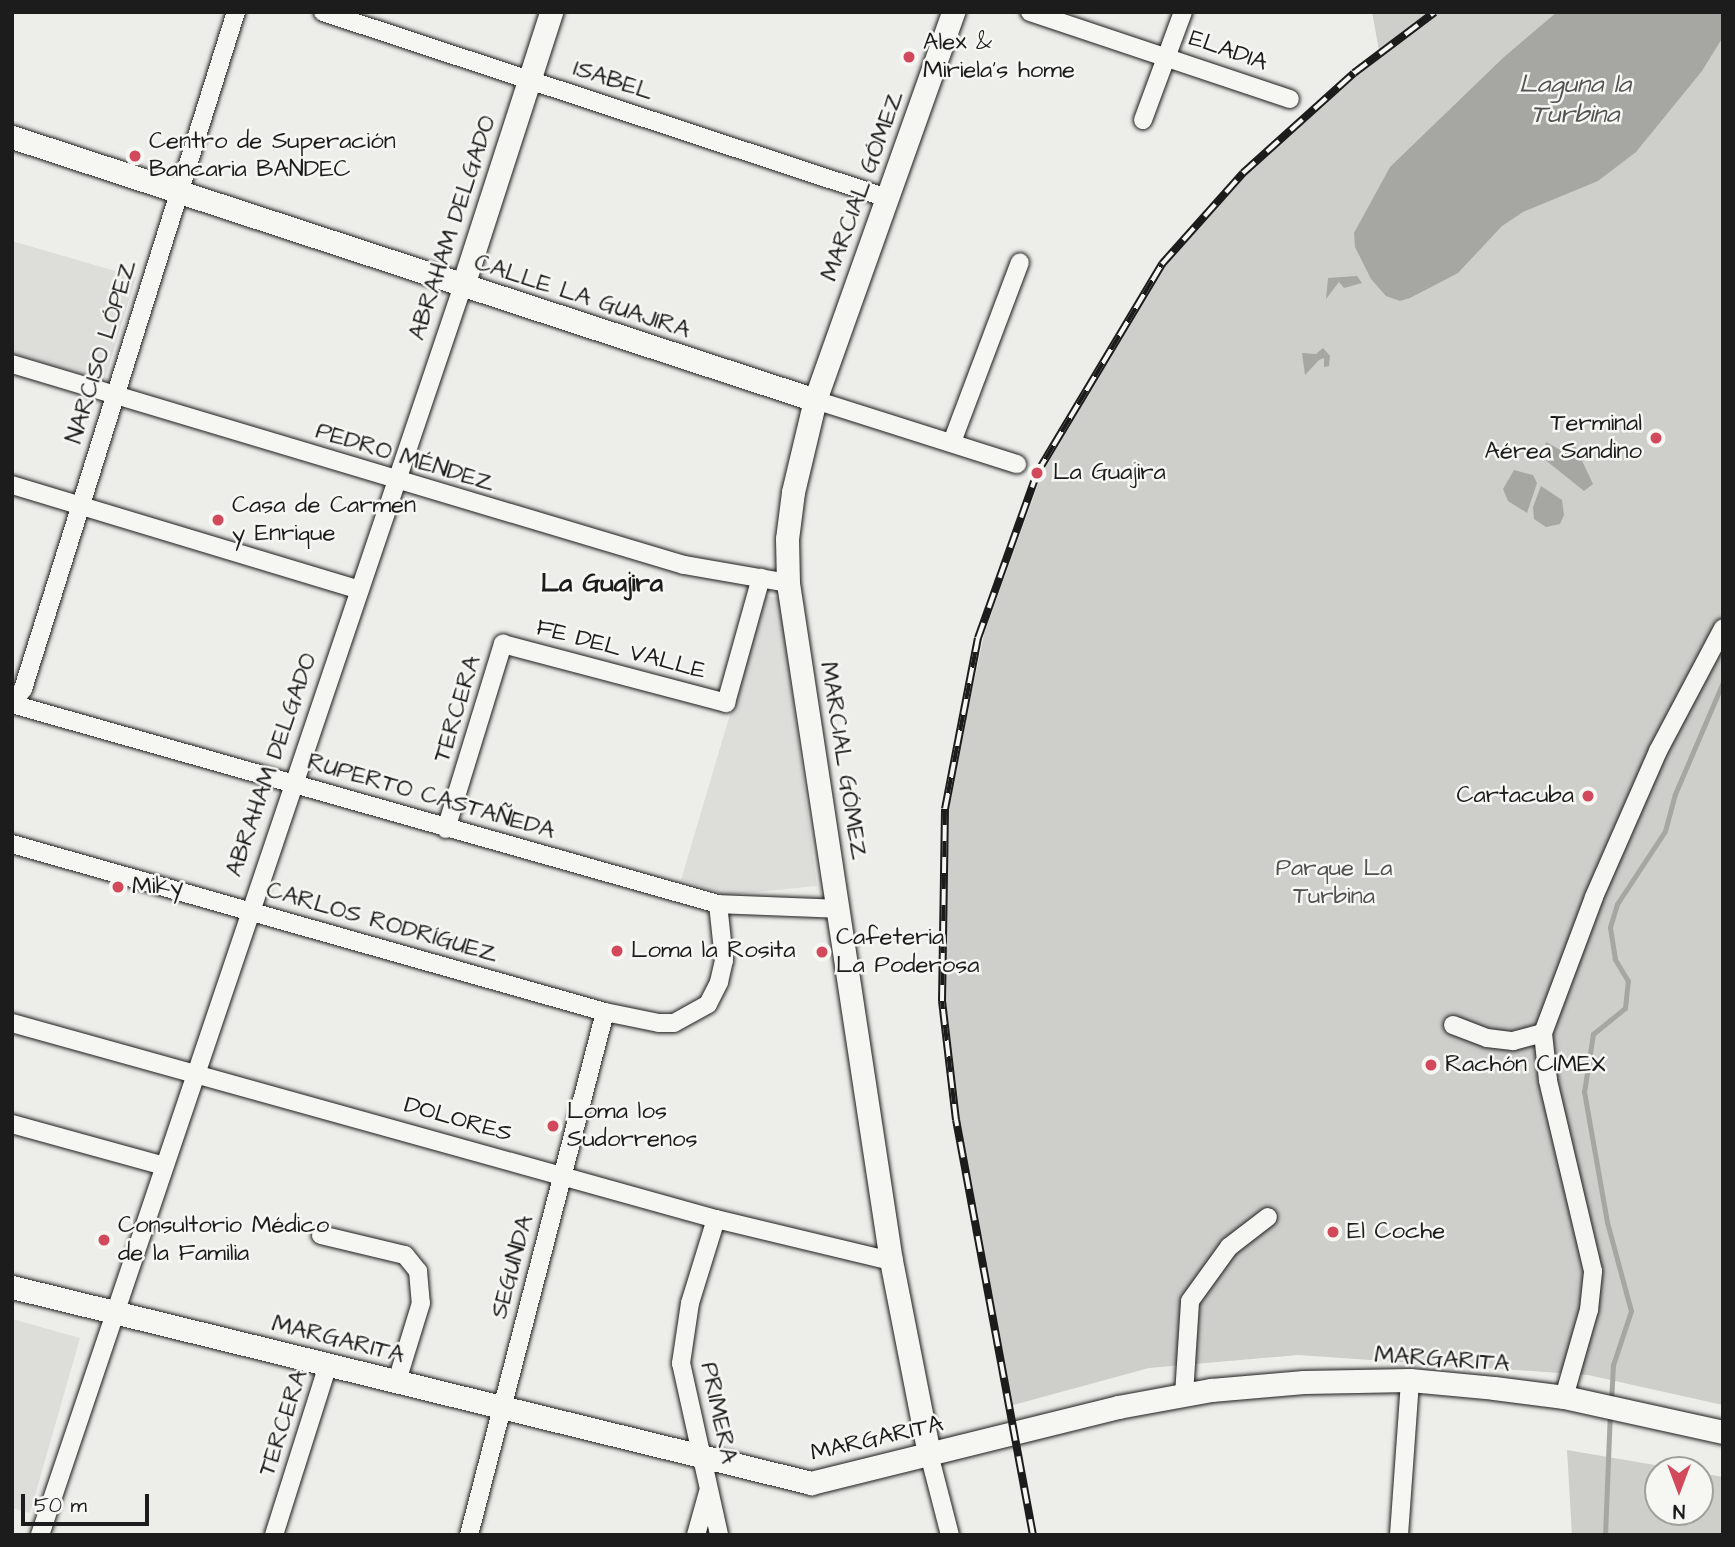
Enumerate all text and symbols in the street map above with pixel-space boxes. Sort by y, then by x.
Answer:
street label: ELADIA [1185,24,1271,78]
place label: Alex & Miriela’s home [923,29,1075,85]
marker: Alex & Miriela’s home [901,49,917,65]
street label: ISABEL [569,55,657,107]
water label: Laguna la Turbina [1519,69,1631,130]
street label: MARCIAL GÓMEZ [815,87,911,285]
street label: ABRAHAM DELGADO [403,112,503,344]
place label: Centro de Superación Bancaria BANDEC [149,128,396,184]
marker: Centro de Superación Bancaria BANDEC [127,148,143,164]
street label: CALLE LA GUAJIRA [470,248,694,346]
street label: NARCISO LÓPEZ [60,257,144,447]
place label: Terminal Aérea Sandino [1485,410,1642,466]
street label: PEDRO MÉNDEZ [312,417,498,499]
marker: Terminal Aérea Sandino [1648,430,1664,446]
place label: La Guajira [1053,459,1166,487]
marker: La Guajira [1027,463,1047,483]
place label: Casa de Carmen y Enrique [232,492,416,548]
marker: Casa de Carmen y Enrique [210,512,226,528]
district label: La Guajira [541,568,663,600]
street label: FE DEL VALLE [533,614,709,686]
street label: ABRAHAM DELGADO [220,650,324,880]
street label: TERCERA [428,652,488,766]
street label: MARCIAL GÓMEZ [813,660,873,862]
street label: RUPERTO CASTAÑEDA [304,748,558,846]
place label: Cartacuba [1457,782,1574,810]
marker: Cartacuba [1580,788,1596,804]
park label: Parque La Turbina [1276,855,1392,911]
place label: Miky [132,873,183,901]
street label: CARLOS RODRÍGUEZ [263,876,501,970]
marker: Miky [110,879,126,895]
place label: Cafeteria La Poderosa [836,924,980,980]
place label: Loma la Rosita [631,937,795,965]
marker: Loma la Rosita [609,943,625,959]
marker: Cafeteria La Poderosa [814,944,830,960]
place label: Rachón CIMEX [1445,1051,1606,1079]
marker: Rachón CIMEX [1423,1057,1439,1073]
street label: DOLORES [401,1091,515,1149]
place label: Loma los Sudorrenos [567,1098,697,1154]
marker: Loma los Sudorrenos [545,1118,561,1134]
place label: Consultorio Médico de la Familia [118,1212,329,1268]
street label: SEGUNDA [485,1212,541,1322]
place label: El Coche [1347,1218,1445,1246]
marker: El Coche [1325,1224,1341,1240]
marker: Consultorio Médico de la Familia [96,1232,112,1248]
street label: MARGARITA [269,1310,407,1370]
street label: MARGARITA [1373,1341,1511,1379]
street label: PRIMERA [693,1360,743,1466]
street label: TERCERA [253,1366,315,1480]
street label: MARGARITA [808,1410,946,1468]
north arrow [1644,1456,1714,1526]
scale bar [24,1480,152,1524]
text: 50 m [34,1491,87,1520]
text: N [1673,1497,1685,1524]

